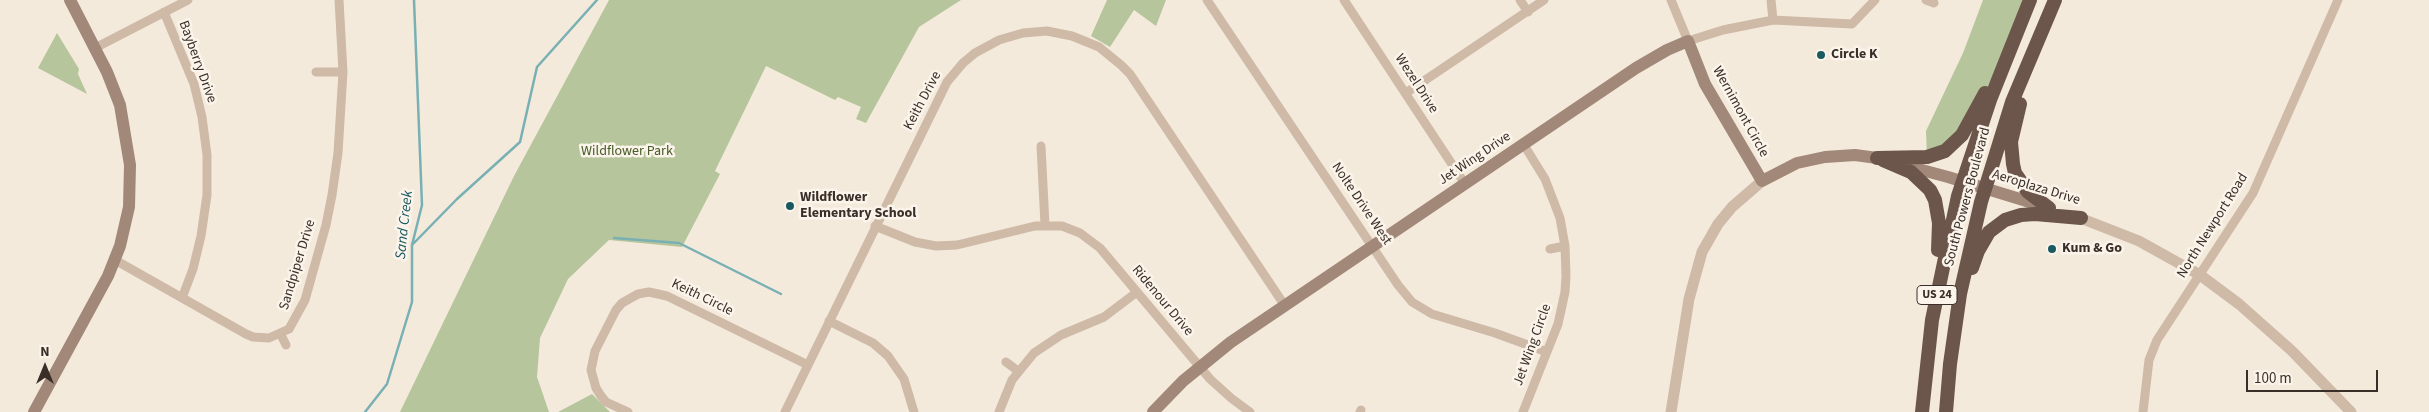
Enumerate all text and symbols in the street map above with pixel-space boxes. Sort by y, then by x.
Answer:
street label: Bayberry Drive [174,19,220,105]
place label: Circle K [1831,47,1878,63]
marker: Circle K [1815,49,1827,61]
street label: Wezel Drive [1391,51,1441,117]
street label: Wernimont Circle [1708,64,1772,160]
street label: Keith Drive [901,69,945,133]
street label: South Powers Boulevard [1941,126,1995,268]
street label: Jet Wing Drive [1436,129,1514,189]
park label: Wildflower Park [581,144,673,160]
street label: Nolte Drive West [1327,160,1395,248]
street label: Aeroplaza Drive [1990,167,2082,209]
street label: North Newport Road [2174,170,2252,282]
water label: Sand Creek [392,190,418,260]
place label: Wildflower Elementary School [800,190,916,222]
marker: Wildflower Elementary School [784,200,796,212]
street label: Sandpiper Drive [276,218,320,312]
place label: Kum & Go [2062,241,2122,257]
marker: Kum & Go [2046,243,2058,255]
street label: Ridenour Drive [1128,262,1196,340]
street label: Keith Circle [668,276,736,320]
road number: US 24 [1917,286,1957,304]
street label: Jet Wing Circle [1510,302,1556,388]
north arrow [20,342,70,392]
text: N [40,342,50,362]
scale bar [2249,360,2382,392]
text: 100 m [2254,368,2292,389]

